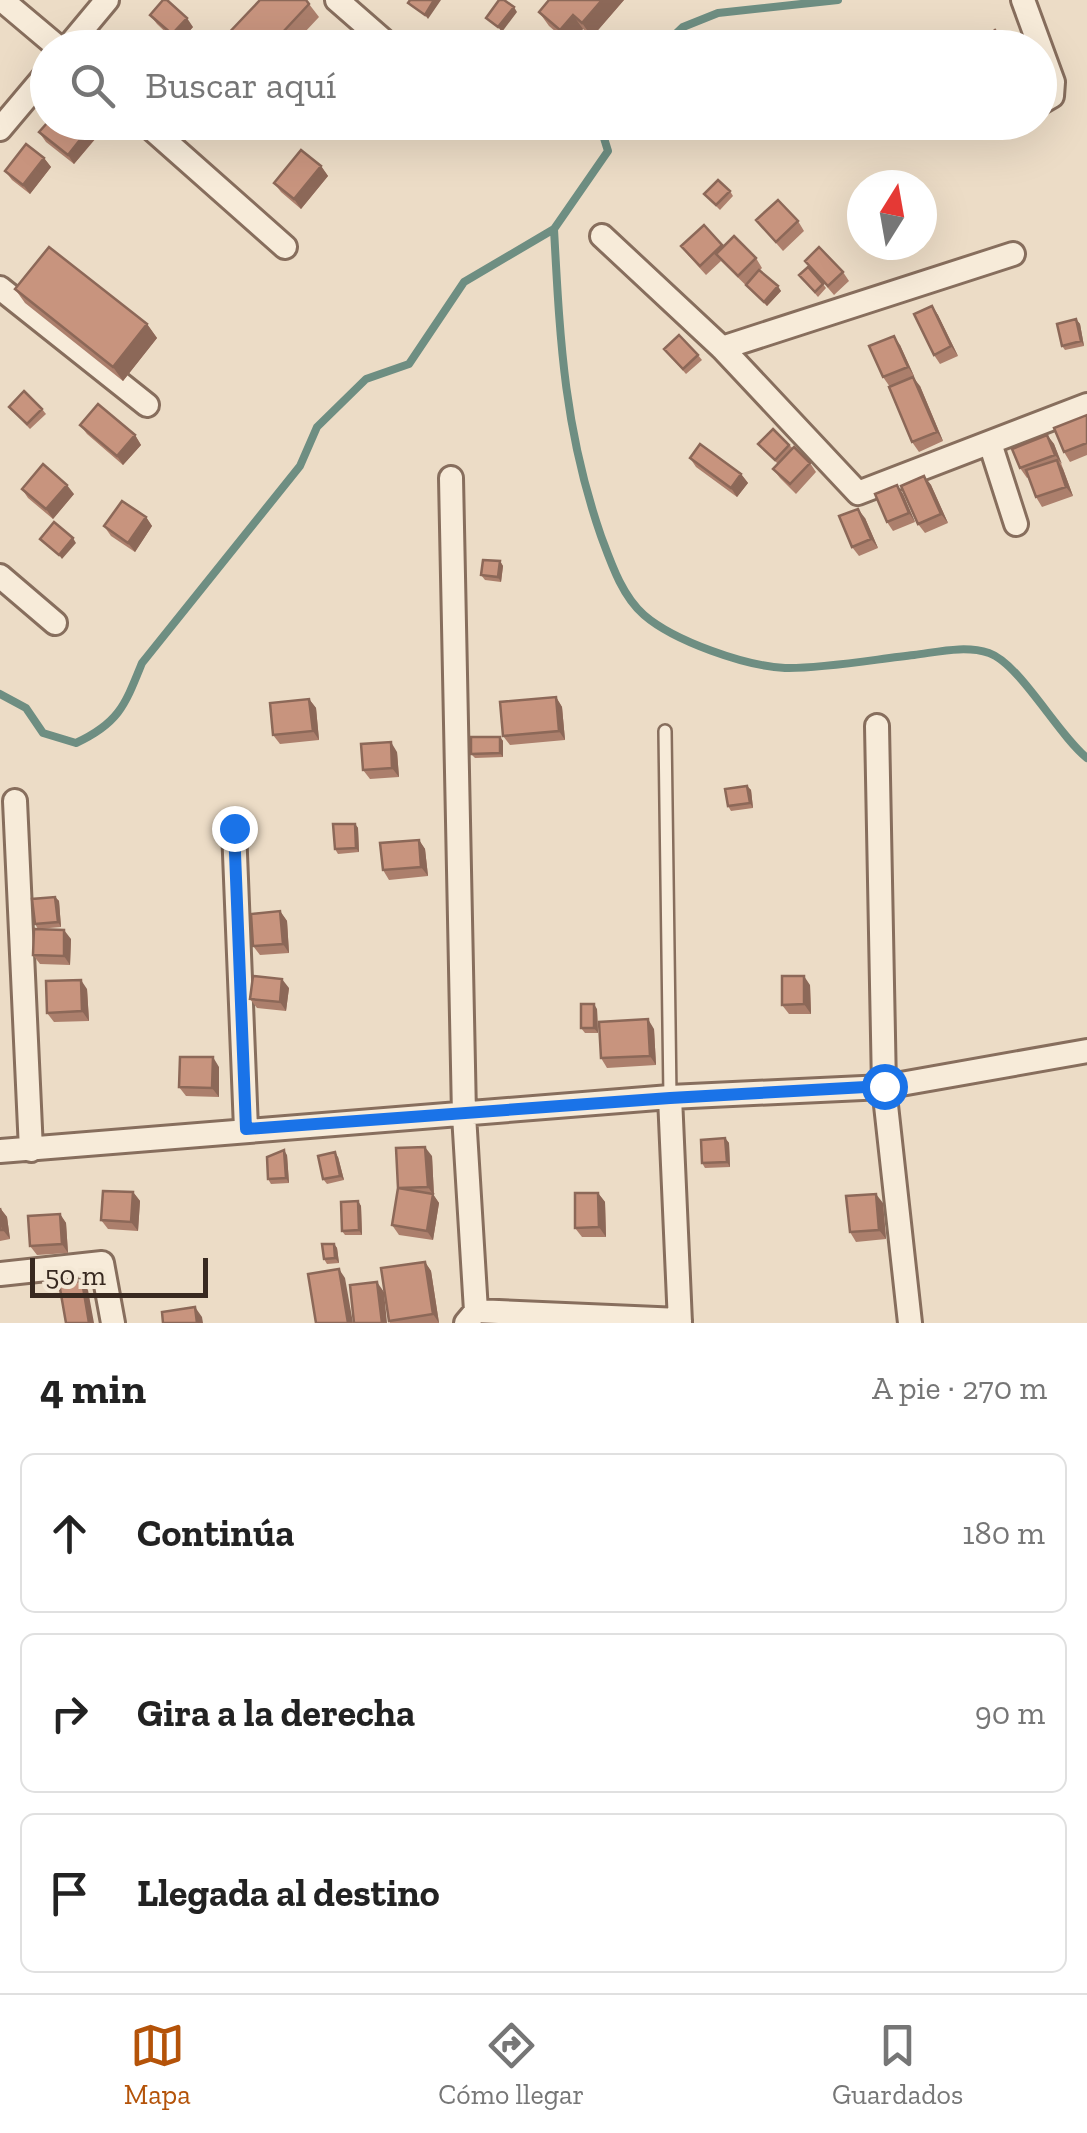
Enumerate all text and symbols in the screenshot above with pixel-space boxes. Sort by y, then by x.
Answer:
search box [30,30,1057,140]
icon: search [65,58,120,113]
text: Buscar aquí [145,62,336,108]
north arrow [847,170,937,260]
route end [212,806,258,852]
route start [862,1064,908,1110]
scale bar [30,1253,208,1298]
text: 50 m [45,1259,106,1292]
text: 4 min [40,1363,146,1414]
text: A pie · 270 m [872,1369,1047,1407]
icon: ahead [42,1506,97,1561]
text: Continúa [137,1510,294,1556]
text: 180 m [962,1514,1045,1552]
icon: right [42,1686,97,1741]
text: Gira a la derecha [137,1690,415,1736]
text: 90 m [975,1694,1045,1732]
icon: arrive [42,1866,97,1921]
text: Llegada al destino [137,1870,440,1916]
tab: Mapa [124,2018,191,2111]
tab: Cómo llegar [438,2018,584,2111]
tab: Guardados [832,2018,963,2111]

